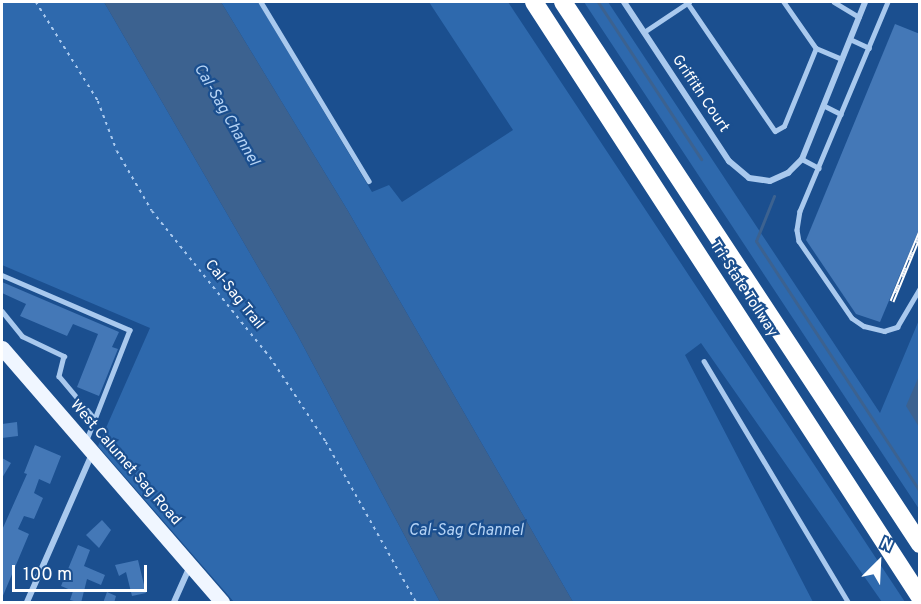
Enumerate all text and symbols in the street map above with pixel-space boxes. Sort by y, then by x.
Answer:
street label: Griffith Court [667,52,733,136]
water label: Cal-Sag Channel [189,60,263,170]
street label: Tri-State Tollway [705,237,781,341]
street label: Cal-Sag Trail [200,256,268,334]
street label: West Calumet Sag Road [66,397,184,529]
water label: Cal-Sag Channel [409,521,523,541]
north arrow [849,532,909,592]
text: N [877,534,896,557]
scale bar [15,553,150,591]
text: 100 m [23,564,72,587]

